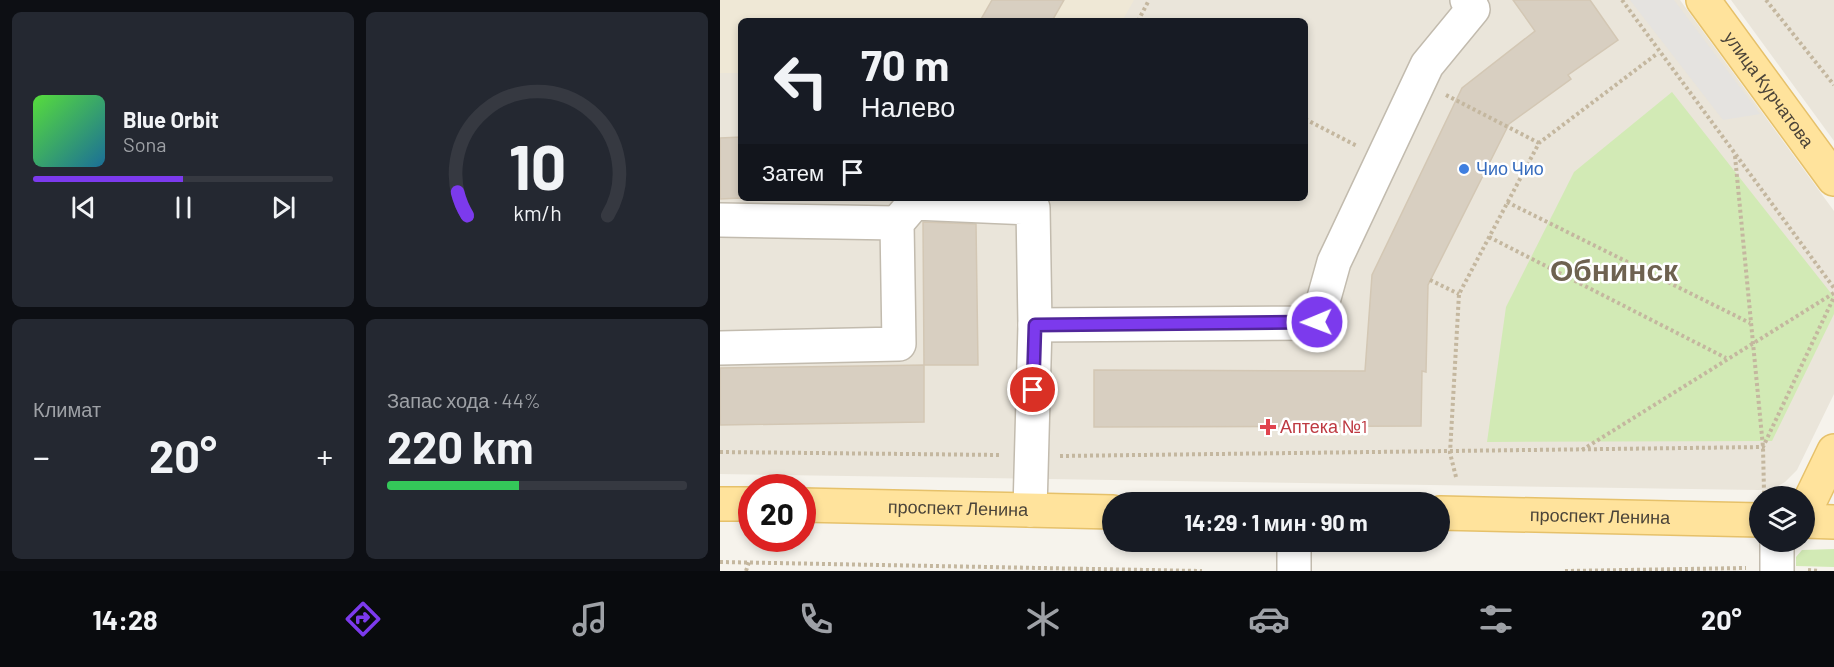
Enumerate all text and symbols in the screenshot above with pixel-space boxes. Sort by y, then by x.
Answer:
street label: улица Курчатова [1720,27,1820,152]
text: 70 m [861,39,949,89]
icon: left [762,42,840,120]
text: Налево [861,90,955,122]
text: Blue Orbit [123,106,219,132]
text: 10 [508,129,566,203]
text: Sona [123,132,167,156]
icon: arrive [836,156,869,189]
place label: Чио Чио [1476,157,1544,179]
text: Затем [762,159,824,185]
marker: Чио Чио [1457,162,1471,176]
icon: previous [67,191,100,224]
icon: pause [167,191,200,224]
icon: next [267,191,300,224]
text: km/h [513,201,561,226]
district label: Обнинск [1550,251,1679,287]
position arrow [1285,290,1349,354]
pin [1007,364,1058,415]
icon: arrive [1016,373,1049,406]
text: Запас хода · 44% [387,388,541,412]
text: Климат [33,397,101,421]
place label: Аптека №1 [1280,415,1367,437]
text: 220 km [387,419,534,473]
marker: Аптека №1 [1261,420,1275,434]
text: 20° [149,428,217,482]
text: − [33,436,50,476]
text: + [317,436,333,476]
speed limit sign: 20 [738,474,816,552]
map controls [1749,486,1815,552]
button: layers [1749,486,1815,552]
street label: проспект Ленина [888,495,1029,520]
street label: проспект Ленина [1530,503,1671,528]
text: 14:29 · 1 мин · 90 m [1184,509,1368,535]
icon: directions [342,598,384,640]
icon: music [569,598,611,640]
icon: phone [795,598,837,640]
icon: climate [1022,598,1064,640]
icon: car [1248,598,1290,640]
icon: filters [1475,598,1517,640]
text: 14:28 [92,603,158,635]
text: 20° [1701,603,1742,635]

